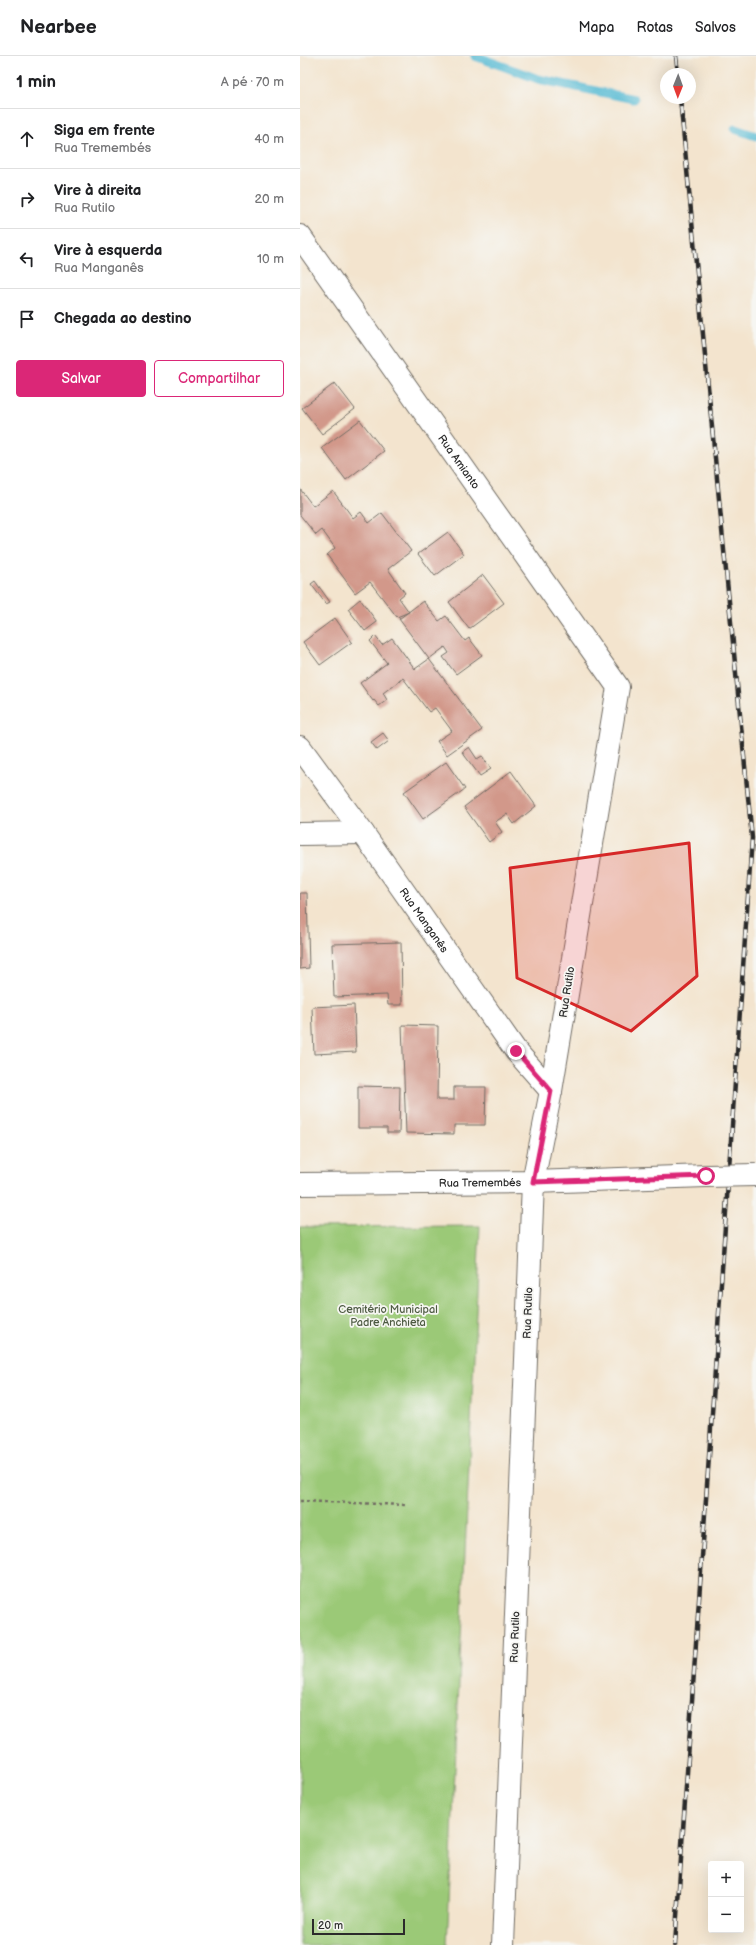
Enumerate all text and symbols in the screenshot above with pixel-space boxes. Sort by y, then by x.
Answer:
text: Nearbee [20,16,97,39]
text: Mapa [578,19,615,36]
text: Rotas [637,19,673,36]
text: Salvos [695,19,736,36]
north arrow [660,68,696,104]
text: 1 min [16,72,56,92]
text: A pé · 70 m [221,74,284,90]
text: Siga em frente [54,121,155,140]
icon: ahead [16,128,38,150]
text: 40 m [254,131,284,147]
text: Rua Tremembés [54,140,151,156]
text: Vire à direita [54,181,141,200]
icon: right [16,188,38,210]
text: 20 m [254,191,284,207]
text: Rua Rutilo [54,200,115,216]
text: Vire à esquerda [54,241,162,260]
icon: left [16,248,38,270]
text: 10 m [257,251,284,267]
text: Rua Manganês [54,260,144,276]
icon: arrive [16,308,38,330]
text: Chegada ao destino [54,309,192,328]
button: Salvar [16,360,146,397]
button: Compartilhar [154,360,284,397]
street label: Rua Amianto [435,432,483,491]
street label: Rua Manganês [397,885,452,955]
street label: Rua Rutilo [557,965,577,1019]
route end [507,1042,525,1060]
route start [697,1167,715,1185]
street label: Rua Tremembés [439,1176,522,1189]
street label: Rua Rutilo [521,1287,535,1339]
park label: Cemitério Municipal Padre Anchieta [338,1303,438,1329]
street label: Rua Rutilo [508,1611,522,1663]
map controls [708,1861,744,1933]
button: + [708,1861,744,1897]
button: − [708,1897,744,1933]
scale bar [312,1917,405,1936]
text: 20 m [318,1919,343,1932]

